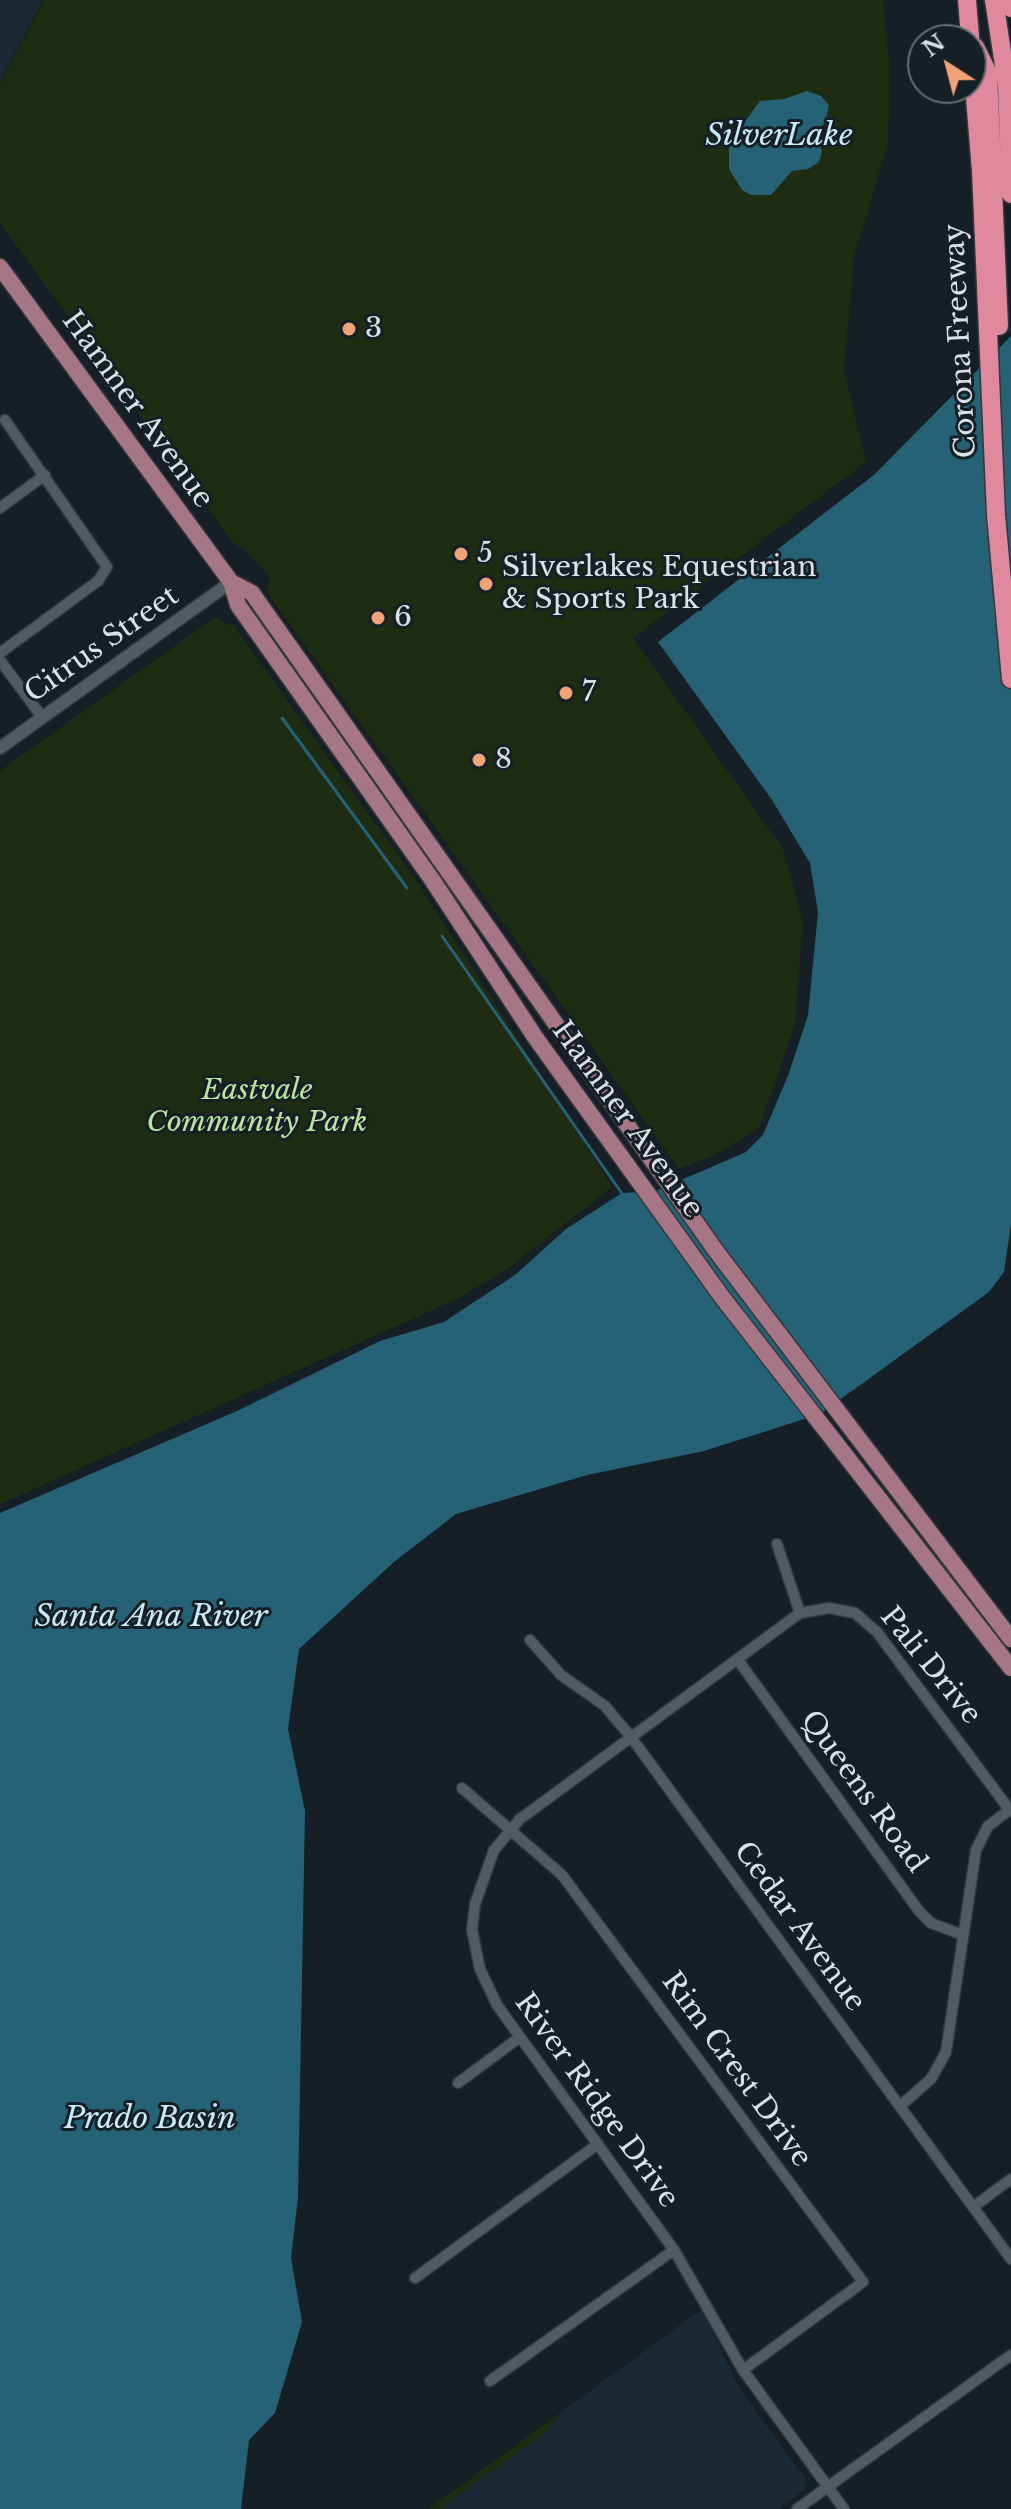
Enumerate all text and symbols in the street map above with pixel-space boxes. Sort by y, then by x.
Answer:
north arrow [907,24,987,104]
text: N [917,29,950,63]
water label: SilverLake [705,119,853,155]
street label: Corona Freeway [938,223,984,459]
street label: Hamner Avenue [54,305,220,515]
place label: 3 [365,312,382,346]
marker: 3 [340,320,358,338]
place label: 5 [477,537,493,571]
marker: 5 [452,545,470,563]
place label: Silverlakes Equestrian & Sports Park [502,551,816,617]
marker: Silverlakes Equestrian & Sports Park [477,575,495,593]
street label: Citrus Street [19,580,185,710]
place label: 6 [394,601,412,635]
marker: 6 [369,609,387,627]
place label: 7 [582,676,596,710]
marker: 7 [557,684,575,702]
place label: 8 [495,743,512,777]
marker: 8 [470,751,488,769]
street label: Hamner Avenue [544,1015,710,1225]
park label: Eastvale Community Park [147,1074,367,1140]
water label: Santa Ana River [34,1600,268,1636]
street label: Pali Drive [873,1601,987,1731]
street label: Queens Road [793,1704,933,1880]
street label: Cedar Avenue [726,1836,872,2018]
street label: Rim Crest Drive [654,1966,818,2174]
street label: River Ridge Drive [507,1987,685,2215]
water label: Prado Basin [64,2102,236,2138]

